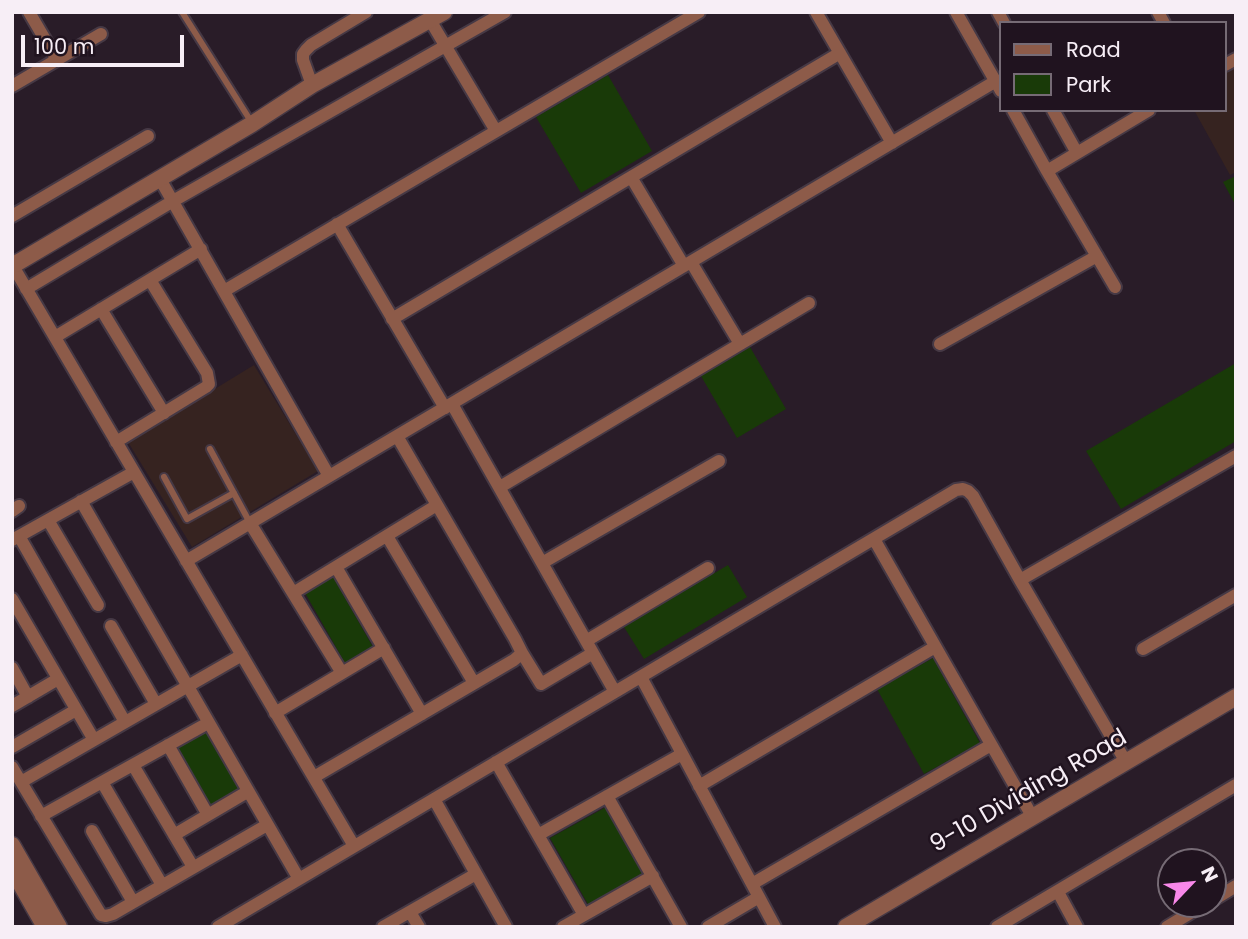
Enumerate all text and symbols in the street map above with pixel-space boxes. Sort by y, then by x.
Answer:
scale bar [24,21,187,65]
legend [1000,21,1227,112]
text: 100 m [34,32,94,61]
text: Road [1066,35,1121,64]
text: Park [1066,70,1111,99]
street label: 9-10 Dividing Road [926,724,1132,860]
north arrow [1157,848,1227,918]
text: N [1194,862,1225,887]

